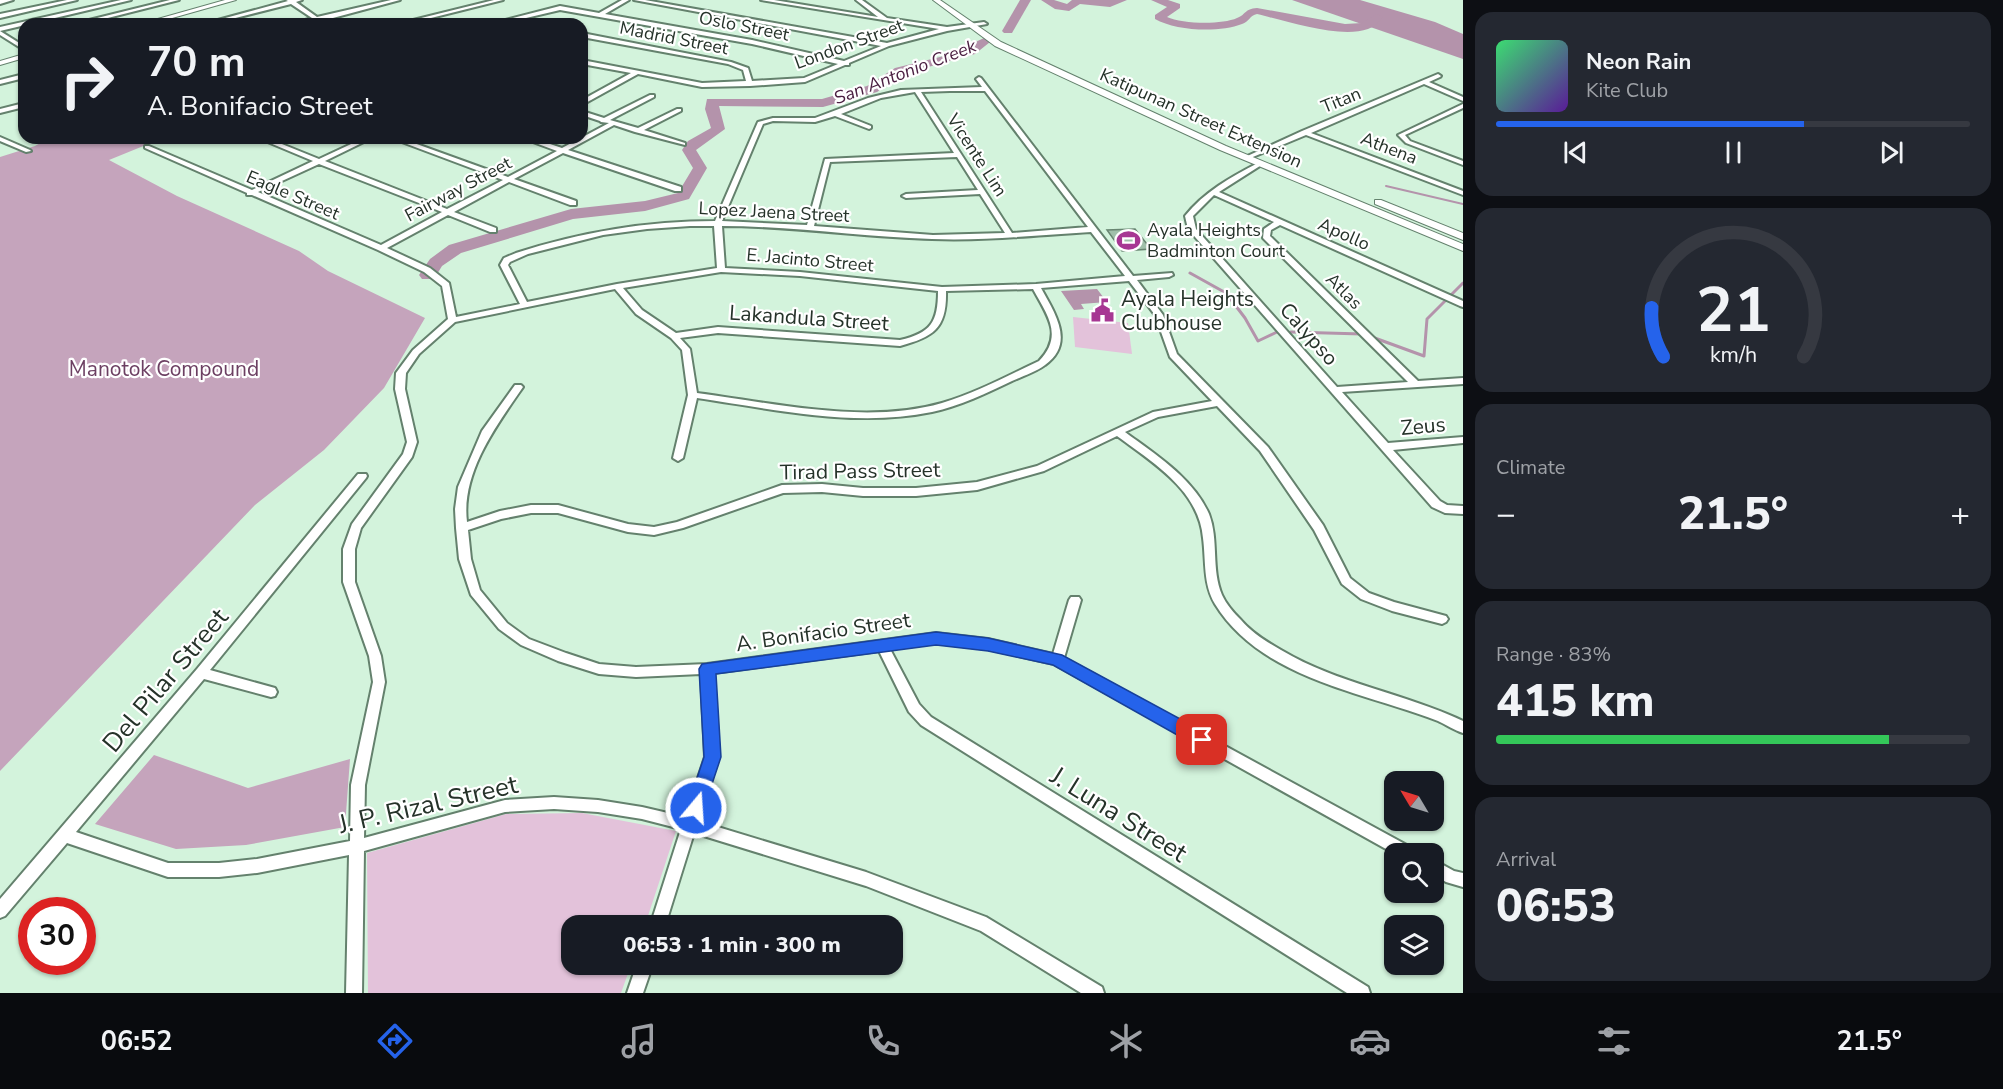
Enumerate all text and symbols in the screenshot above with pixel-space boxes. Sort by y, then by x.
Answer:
street label: Oslo Street [697,5,792,47]
street label: London Street [791,13,907,75]
street label: Madrid Street [618,16,731,60]
water label: San Antonio Creek [830,33,981,110]
text: 70 m [147,34,246,91]
icon: right [48,42,126,120]
text: Neon Rain [1586,47,1691,77]
street label: Katipunan Street Extension [1096,62,1306,174]
text: Kite Club [1586,77,1668,104]
street label: Titan [1317,81,1365,119]
text: A. Bonifacio Street [147,88,373,125]
street label: Vicente Lim [941,108,1013,201]
street label: Athena [1357,126,1421,170]
icon: previous [1559,136,1592,169]
icon: pause [1717,136,1750,169]
icon: next [1875,136,1908,169]
street label: Fairway Street [400,150,516,227]
street label: Eagle Street [243,165,344,226]
street label: Lopez Jaena Street [698,196,851,228]
street label: Apollo [1314,212,1374,256]
place label: Ayala Heights Badminton Court [1147,218,1286,263]
sports icon: Ayala Heights Badminton Court [1116,227,1142,253]
street label: E. Jacinto Street [745,242,875,278]
street label: Atlas [1320,267,1368,315]
text: 21 [1696,268,1770,353]
place label: Ayala Heights Clubhouse [1121,285,1254,337]
street label: Calypso [1273,296,1345,372]
street label: Lakandula Street [728,298,890,338]
public building icon: Ayala Heights Clubhouse [1090,298,1116,324]
text: km/h [1709,341,1757,371]
park label: Manotok Compound [69,355,259,383]
street label: Zeus [1399,410,1447,442]
text: Climate [1496,454,1565,481]
street label: Tirad Pass Street [780,456,941,486]
text: 21.5° [1678,484,1788,545]
text: − [1496,492,1516,537]
text: + [1950,492,1970,537]
street label: Del Pilar Street [95,600,237,760]
street label: A. Bonifacio Street [734,606,913,658]
text: Range · 83% [1496,641,1611,668]
text: 415 km [1496,671,1655,732]
pin [1176,714,1227,765]
icon: arrive [1185,723,1218,756]
street label: J. Luna Street [1043,758,1195,871]
street label: J. P. Rizal Street [334,767,522,842]
north arrow [1384,771,1444,831]
map controls [1384,771,1444,975]
position arrow [664,776,728,840]
button: search [1384,843,1444,903]
text: Arrival [1496,846,1556,873]
text: 06:53 [1496,876,1616,937]
speed limit sign: 30 [18,897,96,975]
button: layers [1384,915,1444,975]
text: 06:53 · 1 min · 300 m [623,930,841,960]
icon: directions [374,1020,416,1062]
icon: music [618,1020,660,1062]
icon: phone [862,1020,904,1062]
icon: climate [1105,1020,1147,1062]
icon: car [1349,1020,1391,1062]
icon: filters [1593,1020,1635,1062]
text: 06:52 [101,1023,172,1060]
text: 21.5° [1837,1023,1902,1060]

